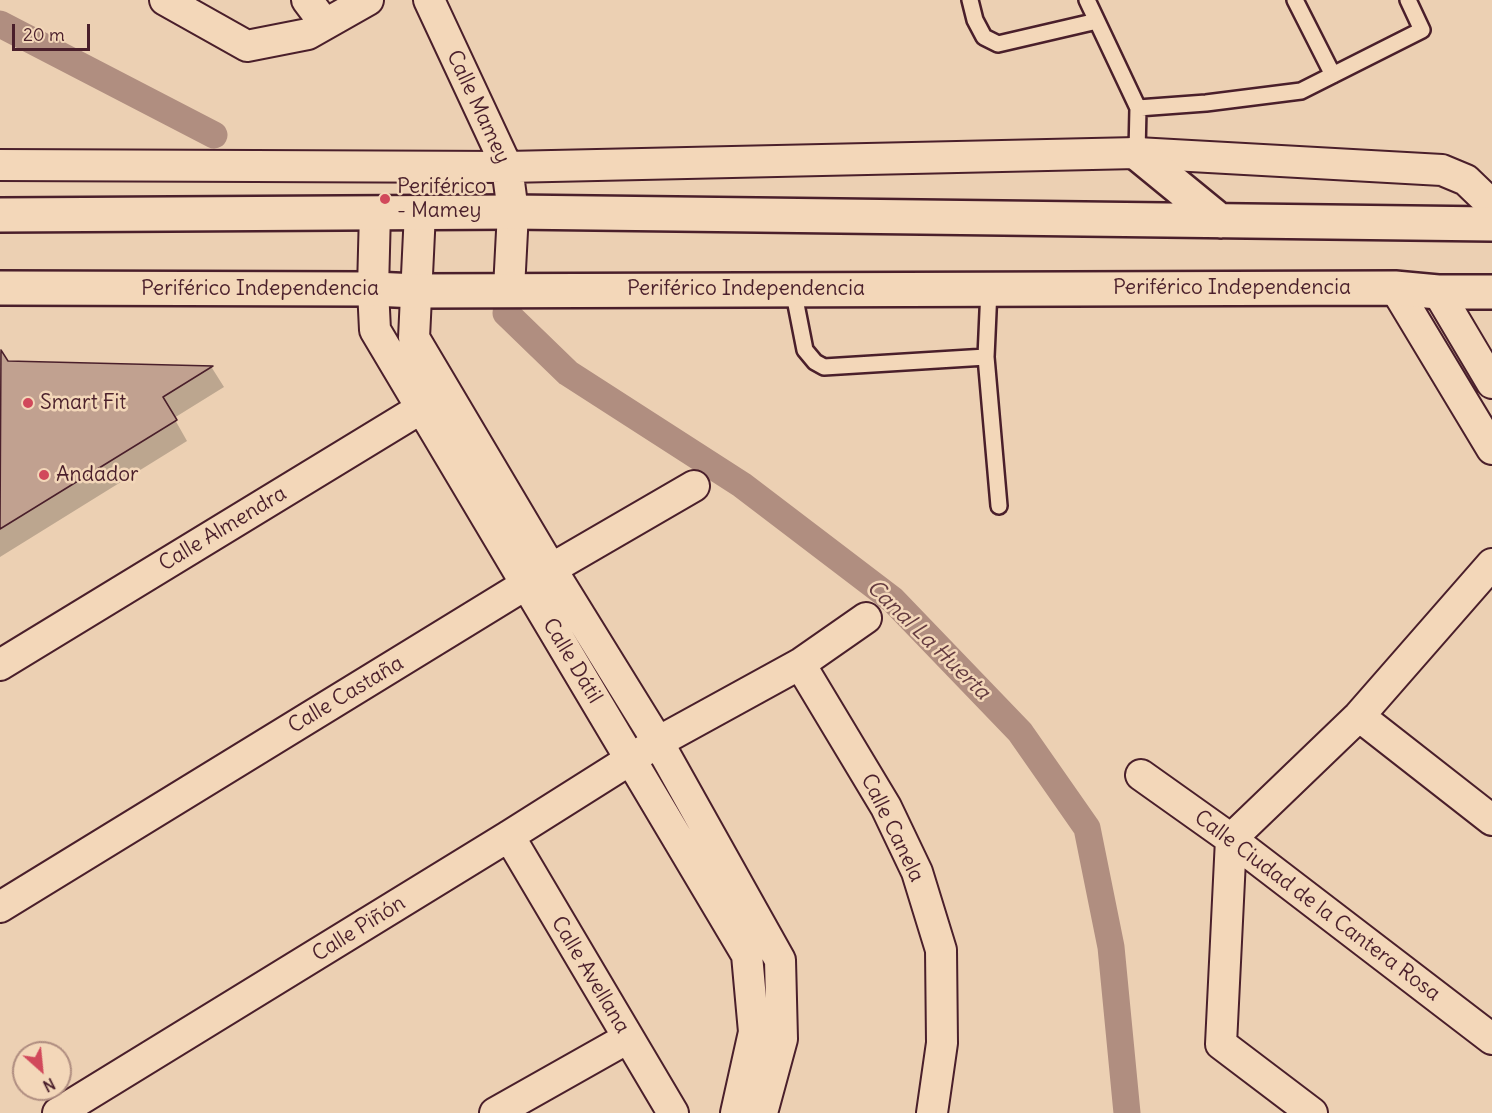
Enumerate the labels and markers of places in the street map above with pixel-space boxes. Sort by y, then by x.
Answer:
place label: Periférico - Mamey [397,174,487,224]
marker: Periférico - Mamey [378,192,392,206]
place label: Smart Fit [40,390,126,416]
marker: Smart Fit [21,396,35,410]
place label: Andador [56,462,139,488]
marker: Andador [37,468,51,482]

